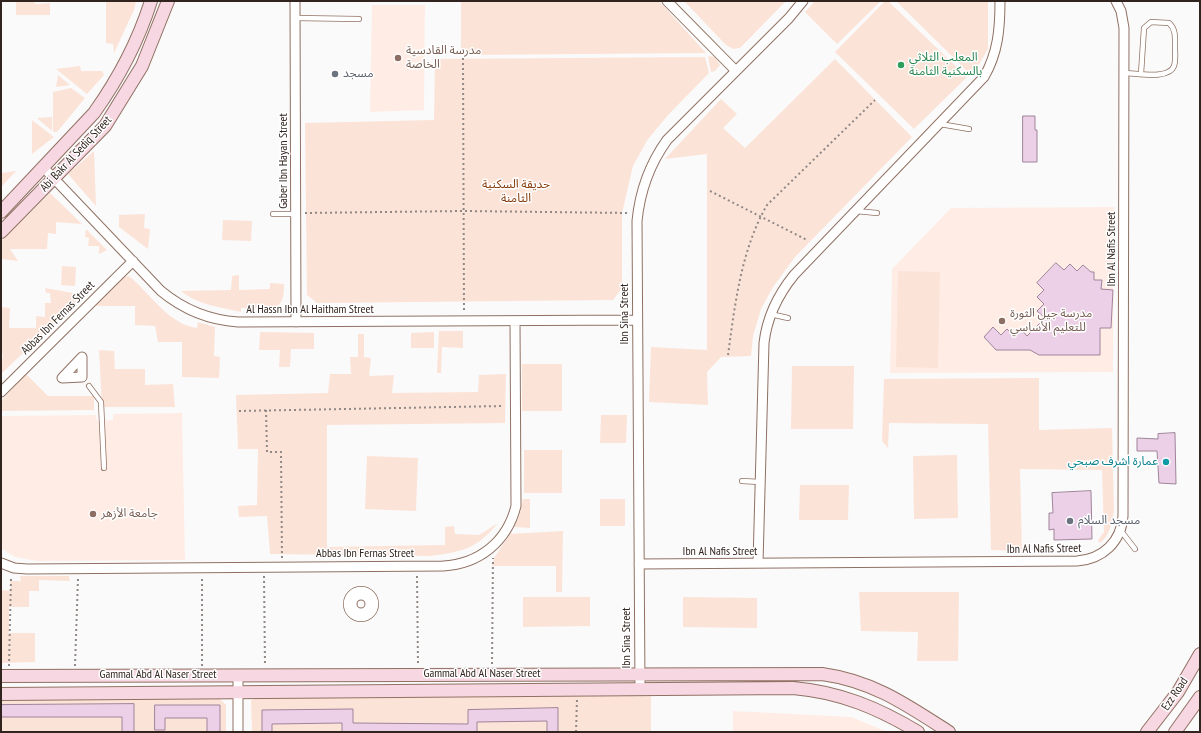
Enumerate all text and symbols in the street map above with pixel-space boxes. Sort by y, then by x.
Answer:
place label: مدرسة القادسية الخاصة [406,44,481,72]
place label: المعلب الثلاثي بالسكنية الثامنة [909,51,982,79]
marker: مدرسة القادسية الخاصة [393,53,403,63]
marker: المعلب الثلاثي بالسكنية الثامنة [896,60,906,70]
place label: مسجد [343,67,374,81]
marker: مسجد [330,69,340,79]
street label: Abi Bakr Al Sediq Street [37,113,115,195]
street label: Gaber Ibn Hayan Street [277,113,291,209]
park label: حديقة السكنية الثامنة [482,178,550,206]
street label: Ibn Al Nafis Street [1105,212,1119,286]
street label: Abbas Ibn Fernas Street [18,278,98,358]
street label: Ibn Sina Street [618,283,632,345]
street label: Al Hassn Ibn Al Haitham Street [246,303,374,317]
place label: مدرسة جيل الثورة للتعليم الأساسي [1010,307,1092,335]
marker: مدرسة جيل الثورة للتعليم الأساسي [997,316,1007,326]
place label: عمارة اشرف صبحي [1068,455,1158,469]
marker: عمارة اشرف صبحي [1161,457,1171,467]
place label: جامعة الأزهر [101,507,158,521]
marker: جامعة الأزهر [88,509,98,519]
place label: مسجد السلام [1078,514,1140,528]
marker: مسجد السلام [1065,516,1075,526]
street label: Ibn Al Nafis Street [1006,541,1082,557]
street label: Ibn Al Nafis Street [683,545,757,559]
street label: Abbas Ibn Fernas Street [316,547,414,561]
street label: Ibn Sina Street [620,607,634,669]
street label: Gammal Abd Al Naser Street [423,667,541,681]
street label: Gammal Abd Al Naser Street [99,668,217,682]
street label: Ezz Road [1159,675,1191,713]

